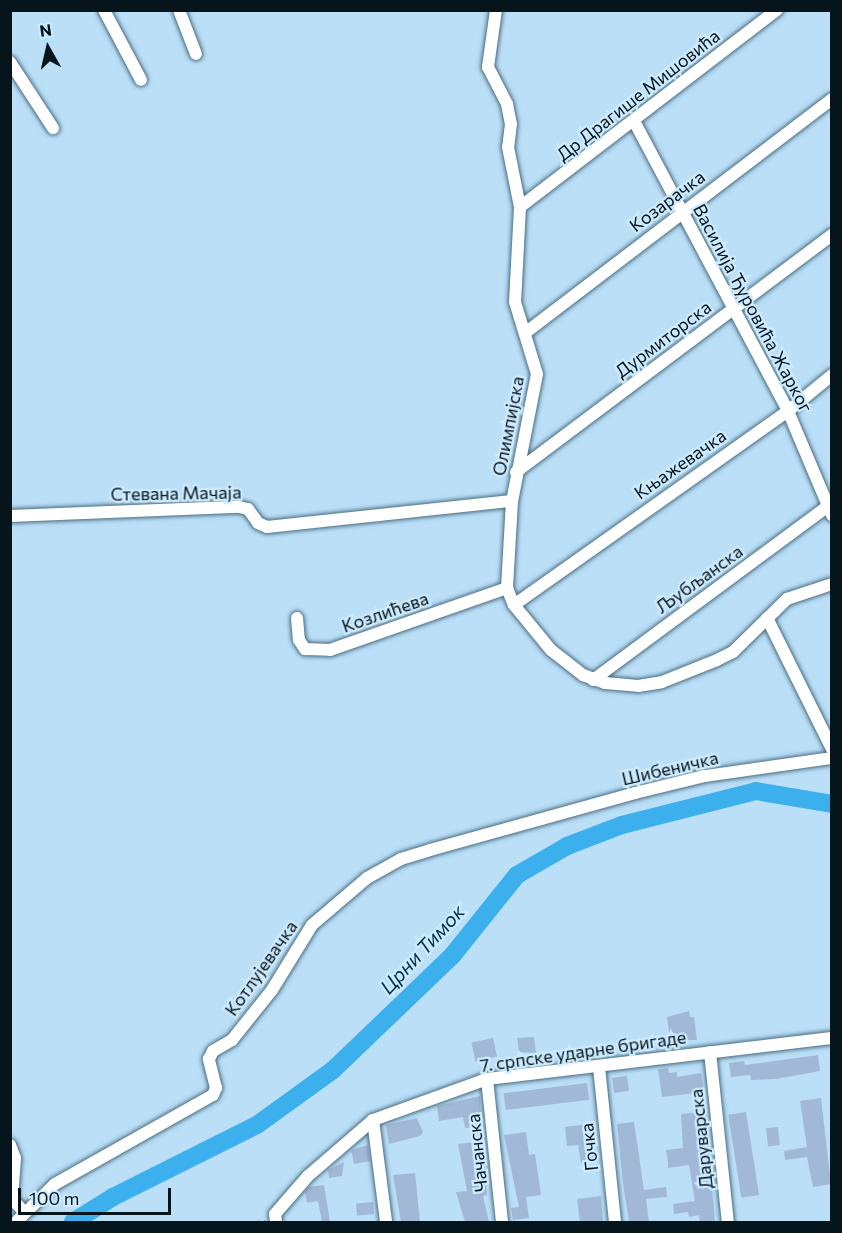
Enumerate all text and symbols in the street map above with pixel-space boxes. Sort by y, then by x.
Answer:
north arrow [18,18,78,78]
text: N [38,19,53,40]
street label: Др Драгише Мишовића [552,25,724,165]
street label: Козарачка [625,166,709,236]
street label: Василија Ђуровића Жарког [689,200,817,416]
street label: Дурмиторска [611,296,715,382]
street label: Олимпијска [488,374,528,478]
street label: Књажевачка [630,424,730,504]
street label: Стевана Мачаја [110,481,242,505]
street label: Љубљанска [651,540,747,618]
street label: Козлићева [339,587,431,637]
street label: Шибеничка [620,746,720,790]
water label: Црни Тимок [375,899,469,999]
street label: Котлујевачка [220,916,302,1020]
street label: 7. српске ударне бригаде [478,1026,688,1076]
street label: Даруварска [685,1088,717,1190]
street label: Чачанска [462,1113,492,1193]
street label: Гочка [576,1122,602,1172]
scale bar [21,1176,174,1214]
text: 100 m [29,1187,79,1209]

